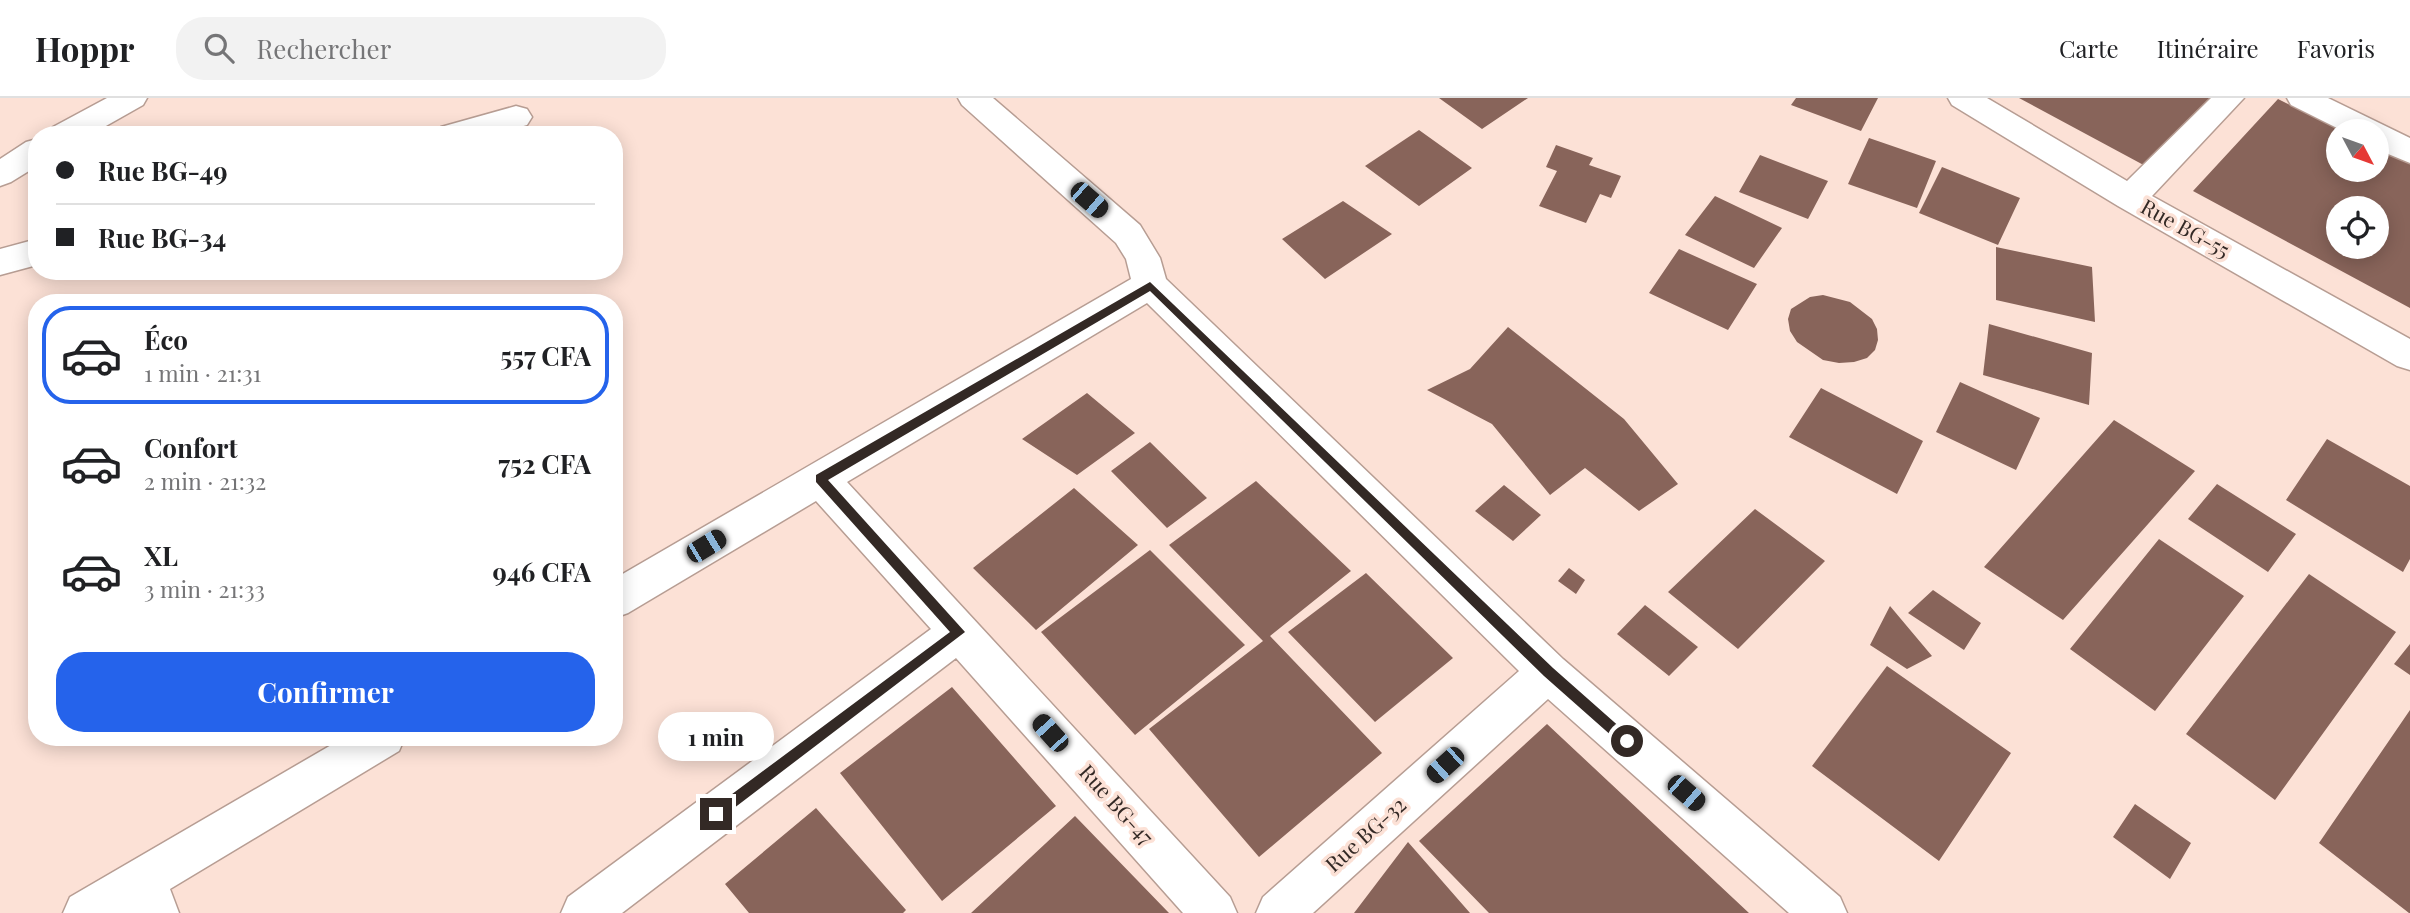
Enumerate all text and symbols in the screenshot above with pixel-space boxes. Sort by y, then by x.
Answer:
search box [176,17,666,80]
text: Hoppr [35,26,134,70]
icon: search [200,29,238,67]
text: Rechercher [256,31,391,66]
text: Carte [2059,32,2119,64]
text: Itinéraire [2157,32,2259,64]
text: Favoris [2297,32,2375,64]
north arrow [2326,119,2389,182]
map controls [2326,119,2389,259]
text: Rue BG-49 [98,153,228,188]
car [1067,178,1112,222]
street label: Rue BG-55 [2137,191,2235,263]
button: locate [2326,196,2389,259]
text: Rue BG-34 [98,220,226,255]
text: Éco [144,322,188,357]
icon: car [60,324,123,387]
text: 557 CFA [500,338,591,373]
text: 1 min · 21:31 [144,357,261,388]
text: Confort [144,430,238,465]
icon: car [60,432,123,495]
text: 752 CFA [498,446,591,481]
text: 2 min · 21:32 [144,465,266,496]
car [683,526,730,566]
text: XL [144,538,178,573]
icon: car [60,540,123,603]
text: 946 CFA [493,554,591,589]
text: 3 min · 21:33 [144,573,265,604]
button: Confirmer [56,652,595,732]
car [1029,710,1072,756]
callout: 1 min [658,712,774,762]
text: 1 min [688,721,744,752]
route start [1611,725,1643,757]
car [1423,743,1468,787]
street label: Rue BG-47 [1074,758,1161,850]
car [1664,771,1709,815]
street label: Rue BG-32 [1318,790,1411,877]
route end [700,798,732,830]

